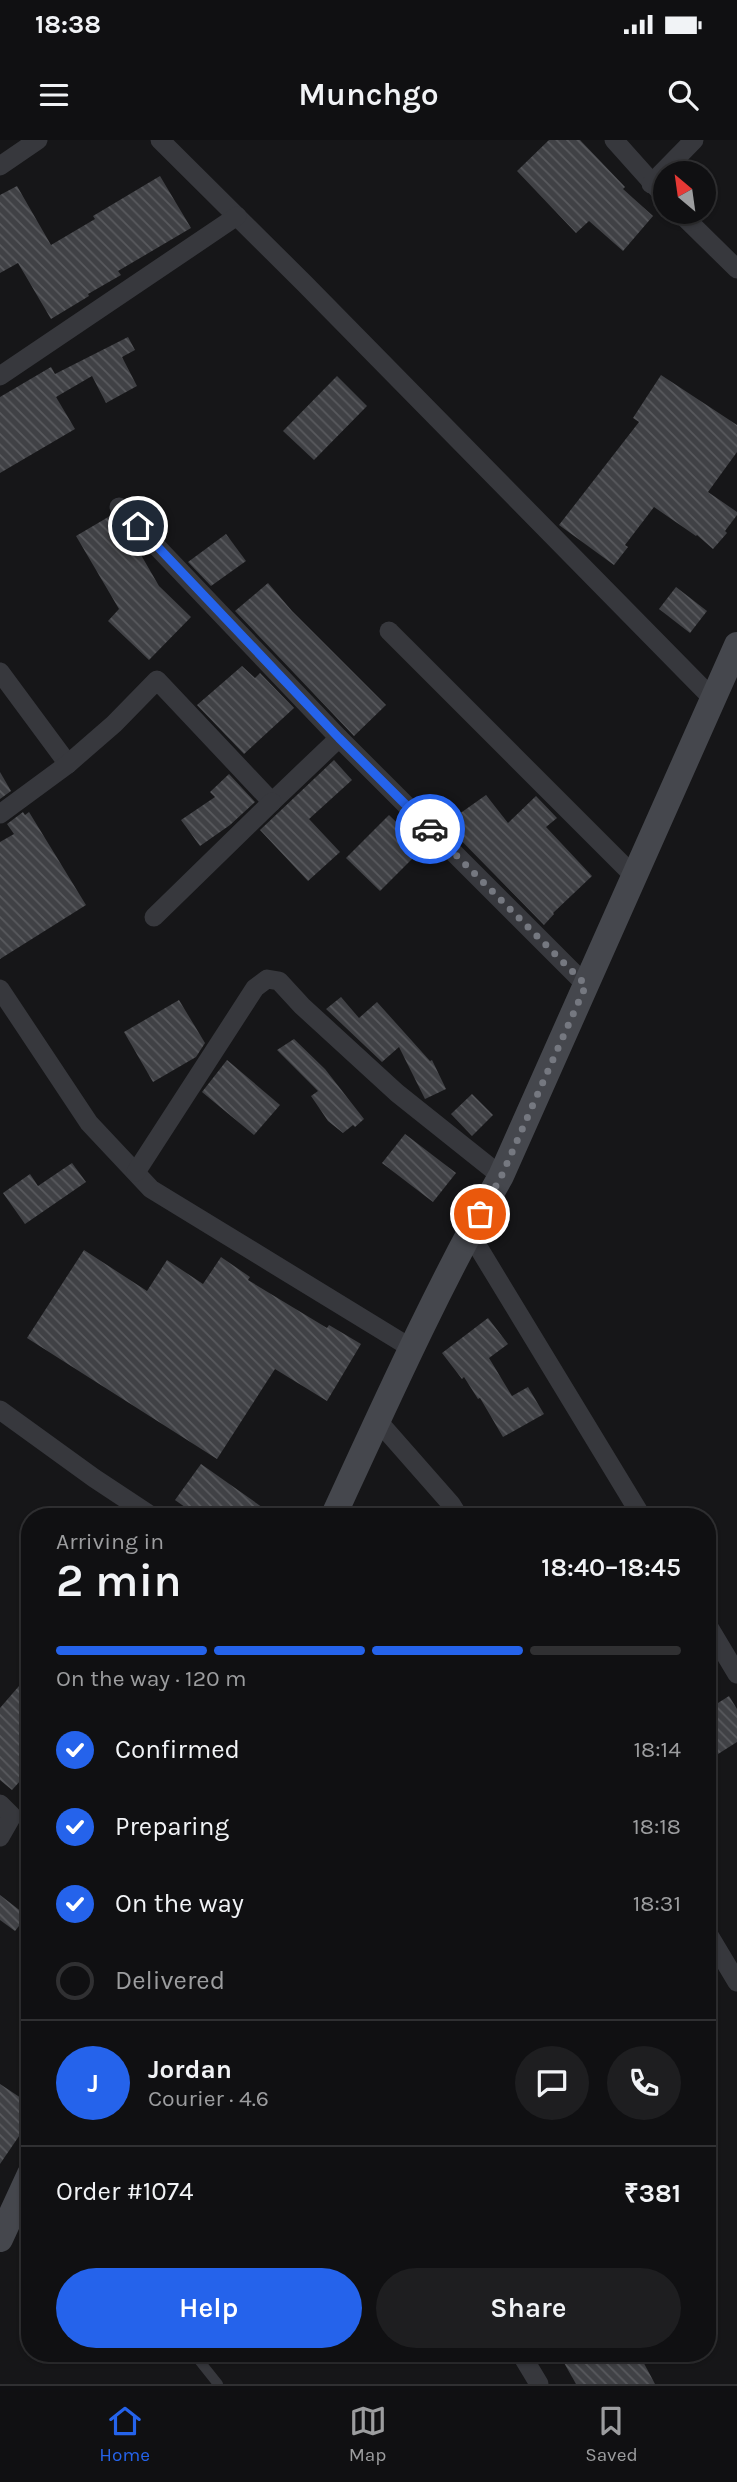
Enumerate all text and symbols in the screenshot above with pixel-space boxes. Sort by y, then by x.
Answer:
text: 18:38 [35,9,101,40]
icon: menu [35,76,73,114]
text: Munchgo [298,76,439,113]
icon: search [664,76,702,114]
north arrow [653,161,716,224]
map controls [653,161,716,224]
pin [108,496,168,556]
icon: home [119,507,157,545]
courier [395,794,465,864]
icon: car [411,810,449,848]
pin [450,1184,510,1244]
icon: bag [461,1195,499,1233]
text: Arriving in [56,1528,164,1555]
text: 18:40–18:45 [541,1552,681,1583]
text: 2 min [56,1554,182,1608]
text: On the way · 120 m [56,1665,247,1692]
icon: check [56,1731,94,1769]
text: Confirmed [115,1734,240,1765]
text: 18:14 [634,1736,681,1763]
icon: check [56,1808,94,1846]
text: Preparing [115,1811,229,1842]
text: 18:18 [632,1813,681,1840]
icon: check [56,1885,94,1923]
text: On the way [115,1888,244,1919]
text: 18:31 [633,1890,681,1917]
text: Delivered [115,1965,225,1996]
button: chat [515,2046,589,2120]
button: phone [607,2046,681,2120]
text: Jordan [148,2054,232,2085]
text: J [87,2068,99,2099]
text: Courier · 4.6 [148,2085,269,2112]
text: Order #1074 [56,2176,194,2207]
text: ₹381 [624,2178,681,2209]
button: Help [56,2268,362,2348]
button: Share [376,2268,681,2348]
tab: Home [99,2402,150,2466]
tab: Map [349,2402,387,2466]
tab: Saved [585,2402,638,2466]

